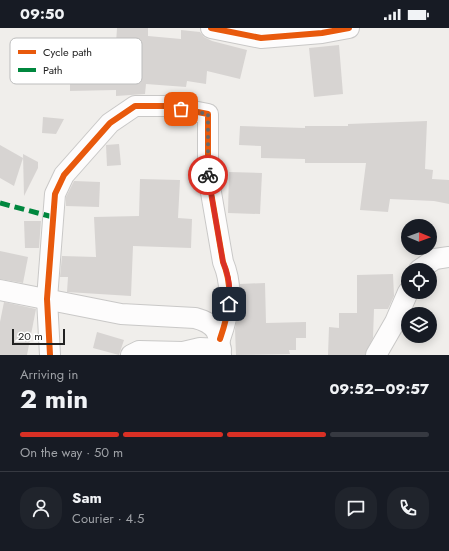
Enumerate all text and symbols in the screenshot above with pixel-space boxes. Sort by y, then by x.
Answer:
text: 09:50 [20,3,64,25]
legend [10,38,142,84]
text: Cycle path [43,44,92,60]
text: Path [43,62,62,78]
pin [164,92,198,126]
icon: bag [170,98,192,120]
courier [188,155,228,195]
icon: bike [197,164,219,186]
north arrow [401,219,437,255]
map controls [401,219,437,343]
button: locate [401,263,437,299]
pin [212,287,246,321]
icon: home [218,293,240,315]
button: layers [401,307,437,343]
scale bar [12,327,65,346]
text: 20 m [18,328,43,344]
text: Arriving in [20,365,78,384]
text: 09:52–09:57 [329,378,429,400]
text: 2 min [20,380,88,418]
text: On the way · 50 m [20,443,123,462]
button: person [20,487,62,529]
text: Sam [72,487,102,509]
button: chat [335,487,377,529]
button: phone [387,487,429,529]
text: Courier · 4.5 [72,509,144,528]

